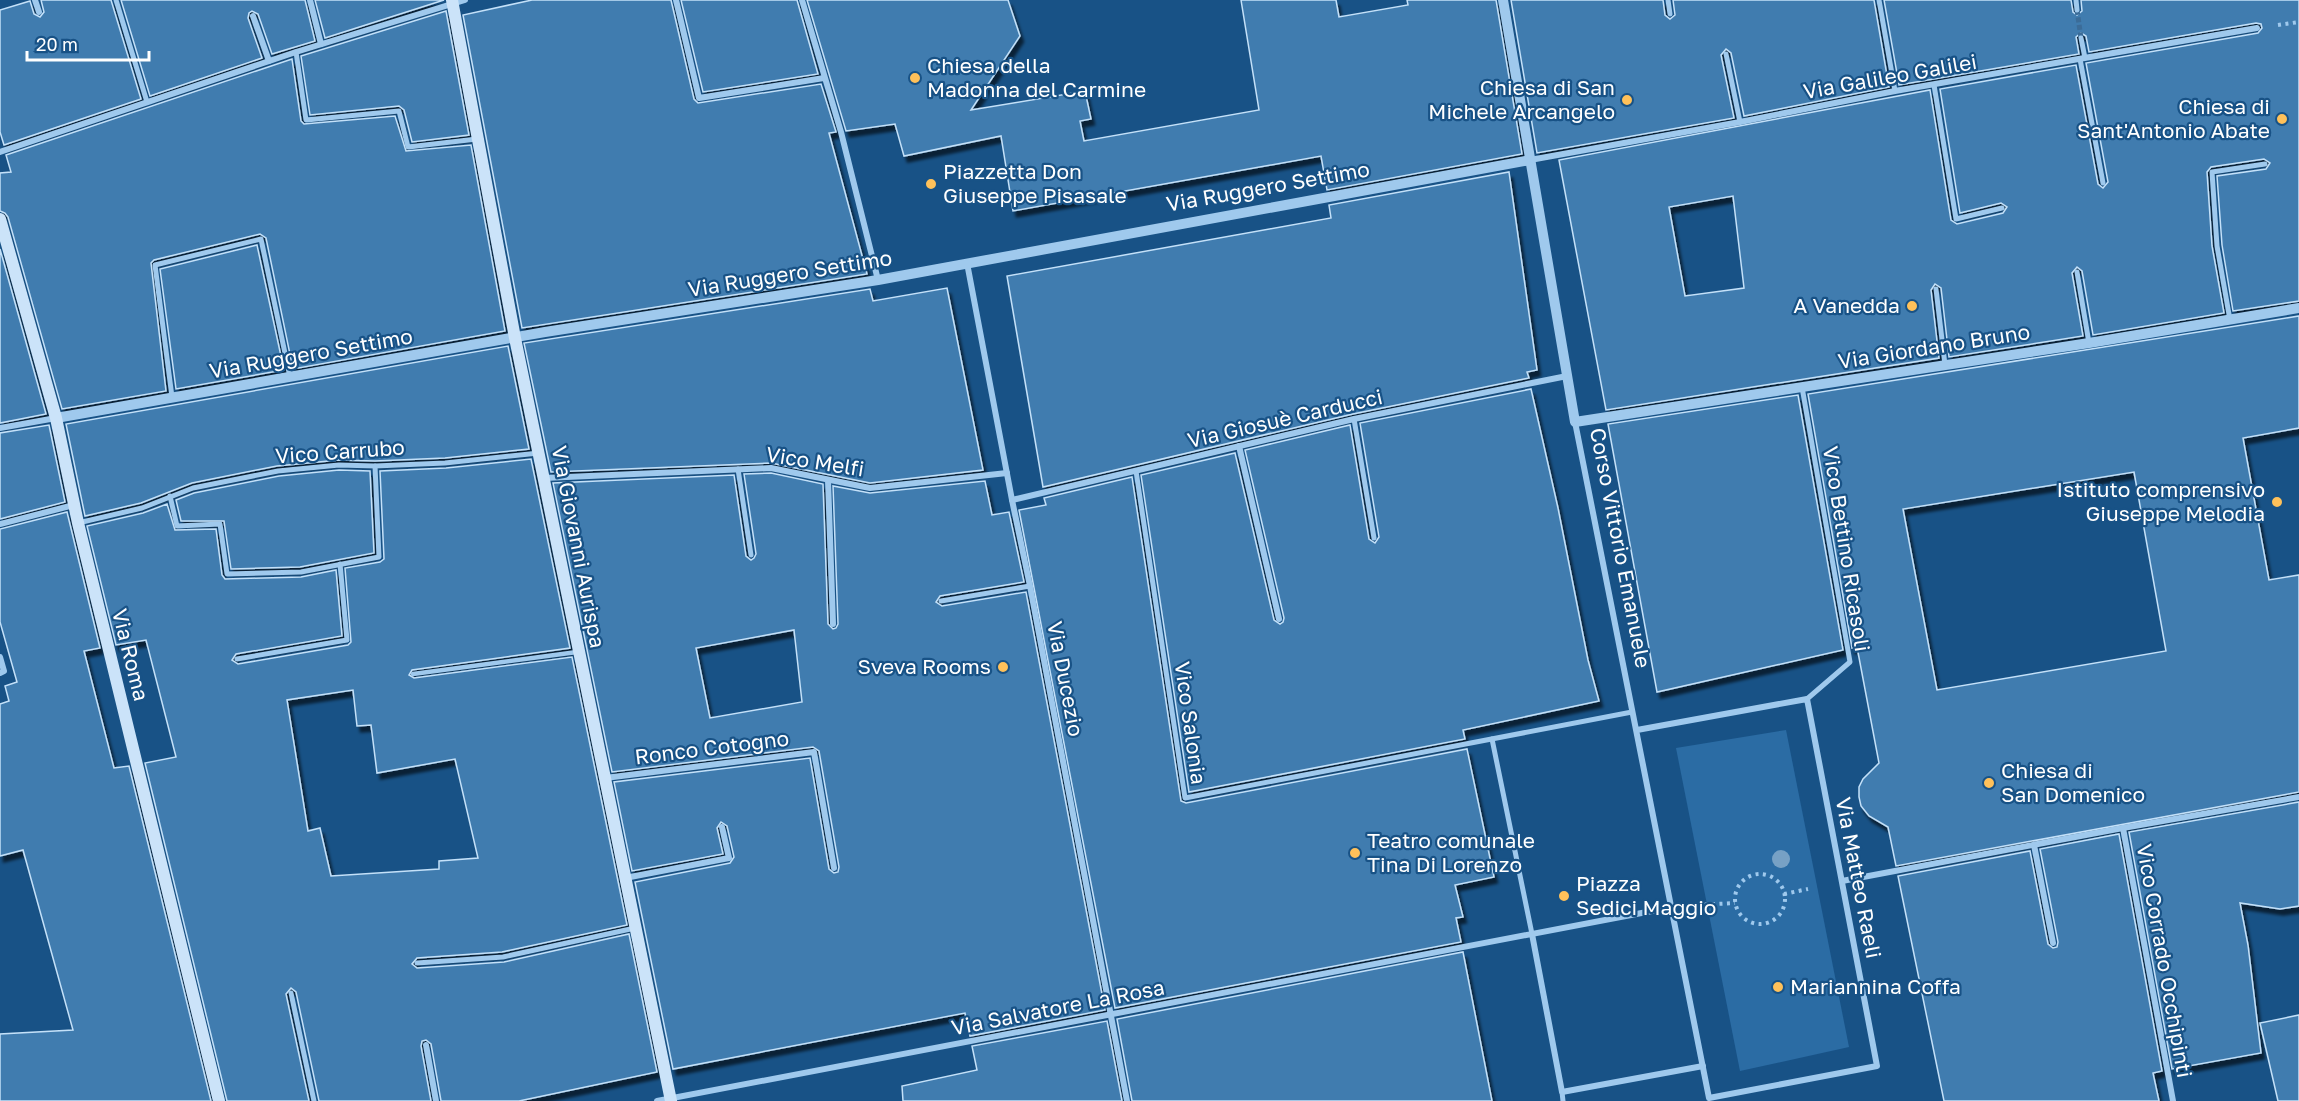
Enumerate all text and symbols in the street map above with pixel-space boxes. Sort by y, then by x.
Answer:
scale bar [27,24,148,62]
text: 20 m [36,33,78,55]
street label: Via Galileo Galilei [1801,48,1979,104]
place label: Chiesa della Madonna del Carmine [927,52,1146,102]
marker: Chiesa della Madonna del Carmine [908,71,922,85]
place label: Chiesa di San Michele Arcangelo [1428,74,1615,124]
marker: Chiesa di San Michele Arcangelo [1620,93,1634,107]
place label: Chiesa di Sant'Antonio Abate [2077,93,2270,143]
marker: Chiesa di Sant'Antonio Abate [2275,112,2289,126]
street label: Via Ruggero Settimo [1164,155,1372,217]
place label: Piazzetta Don Giuseppe Pisasale [943,158,1127,208]
marker: Piazzetta Don Giuseppe Pisasale [924,177,938,191]
street label: Via Ruggero Settimo [686,244,894,302]
place label: A Vanedda [1793,292,1900,318]
marker: A Vanedda [1905,299,1919,313]
street label: Via Giordano Bruno [1836,318,2032,374]
street label: Via Ruggero Settimo [207,322,415,384]
street label: Via Giosuè Carducci [1185,383,1385,453]
street label: Corso Vittorio Emanuele [1585,425,1657,670]
street label: Vico Carrubo [274,434,406,468]
street label: Vico Melfi [764,440,866,482]
street label: Via Giovanni Aurispa [547,444,611,650]
street label: Vico Bettino Ricasoli [1818,444,1876,653]
place label: Istituto comprensivo Giuseppe Melodia [2057,476,2265,526]
marker: Istituto comprensivo Giuseppe Melodia [2270,495,2284,509]
street label: Via Roma [107,606,155,703]
street label: Via Ducezio [1042,619,1090,739]
place label: Sveva Rooms [857,653,991,679]
marker: Sveva Rooms [996,660,1010,674]
street label: Vico Salonia [1170,660,1212,786]
street label: Ronco Cotogno [633,725,790,769]
place label: Chiesa di San Domenico [2001,757,2145,807]
marker: Chiesa di San Domenico [1982,776,1996,790]
street label: Via Matteo Raeli [1831,795,1887,961]
place label: Teatro comunale Tina Di Lorenzo [1367,827,1535,877]
street label: Vico Corrado Occhipinti [2132,842,2198,1080]
marker: Teatro comunale Tina Di Lorenzo [1348,846,1362,860]
place label: Piazza Sedici Maggio [1576,870,1716,920]
marker: Piazza Sedici Maggio [1557,889,1571,903]
place label: Mariannina Coffa [1790,973,1961,999]
street label: Via Salvatore La Rosa [949,974,1167,1040]
marker: Mariannina Coffa [1771,980,1785,994]

